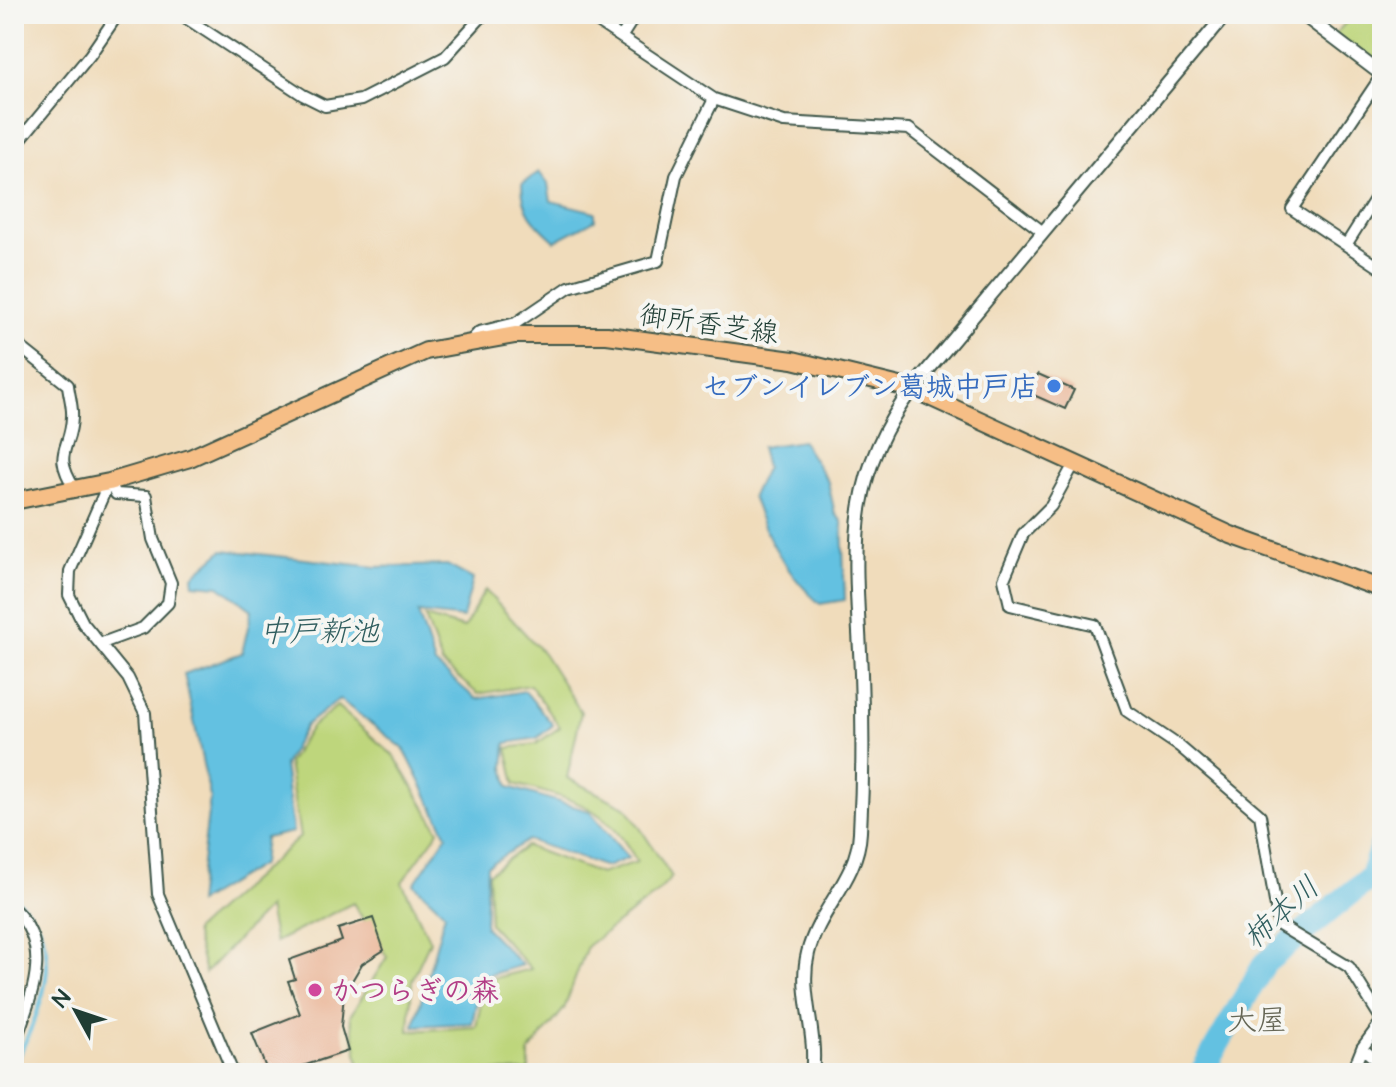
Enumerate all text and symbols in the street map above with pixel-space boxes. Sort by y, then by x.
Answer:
street label: 御所香芝線 [637,295,781,354]
place label: セブンイレブン葛城中戸店 [702,368,1038,407]
marker: セブンイレブン葛城中戸店 [1045,377,1063,395]
water label: 中戸新池 [259,611,380,653]
water label: 柿本川 [1234,867,1329,958]
north arrow [36,971,116,1051]
place label: かつらぎの森 [331,972,499,1011]
marker: かつらぎの森 [306,981,324,999]
text: N [46,984,78,1014]
district label: 大屋 [1227,1000,1287,1042]

